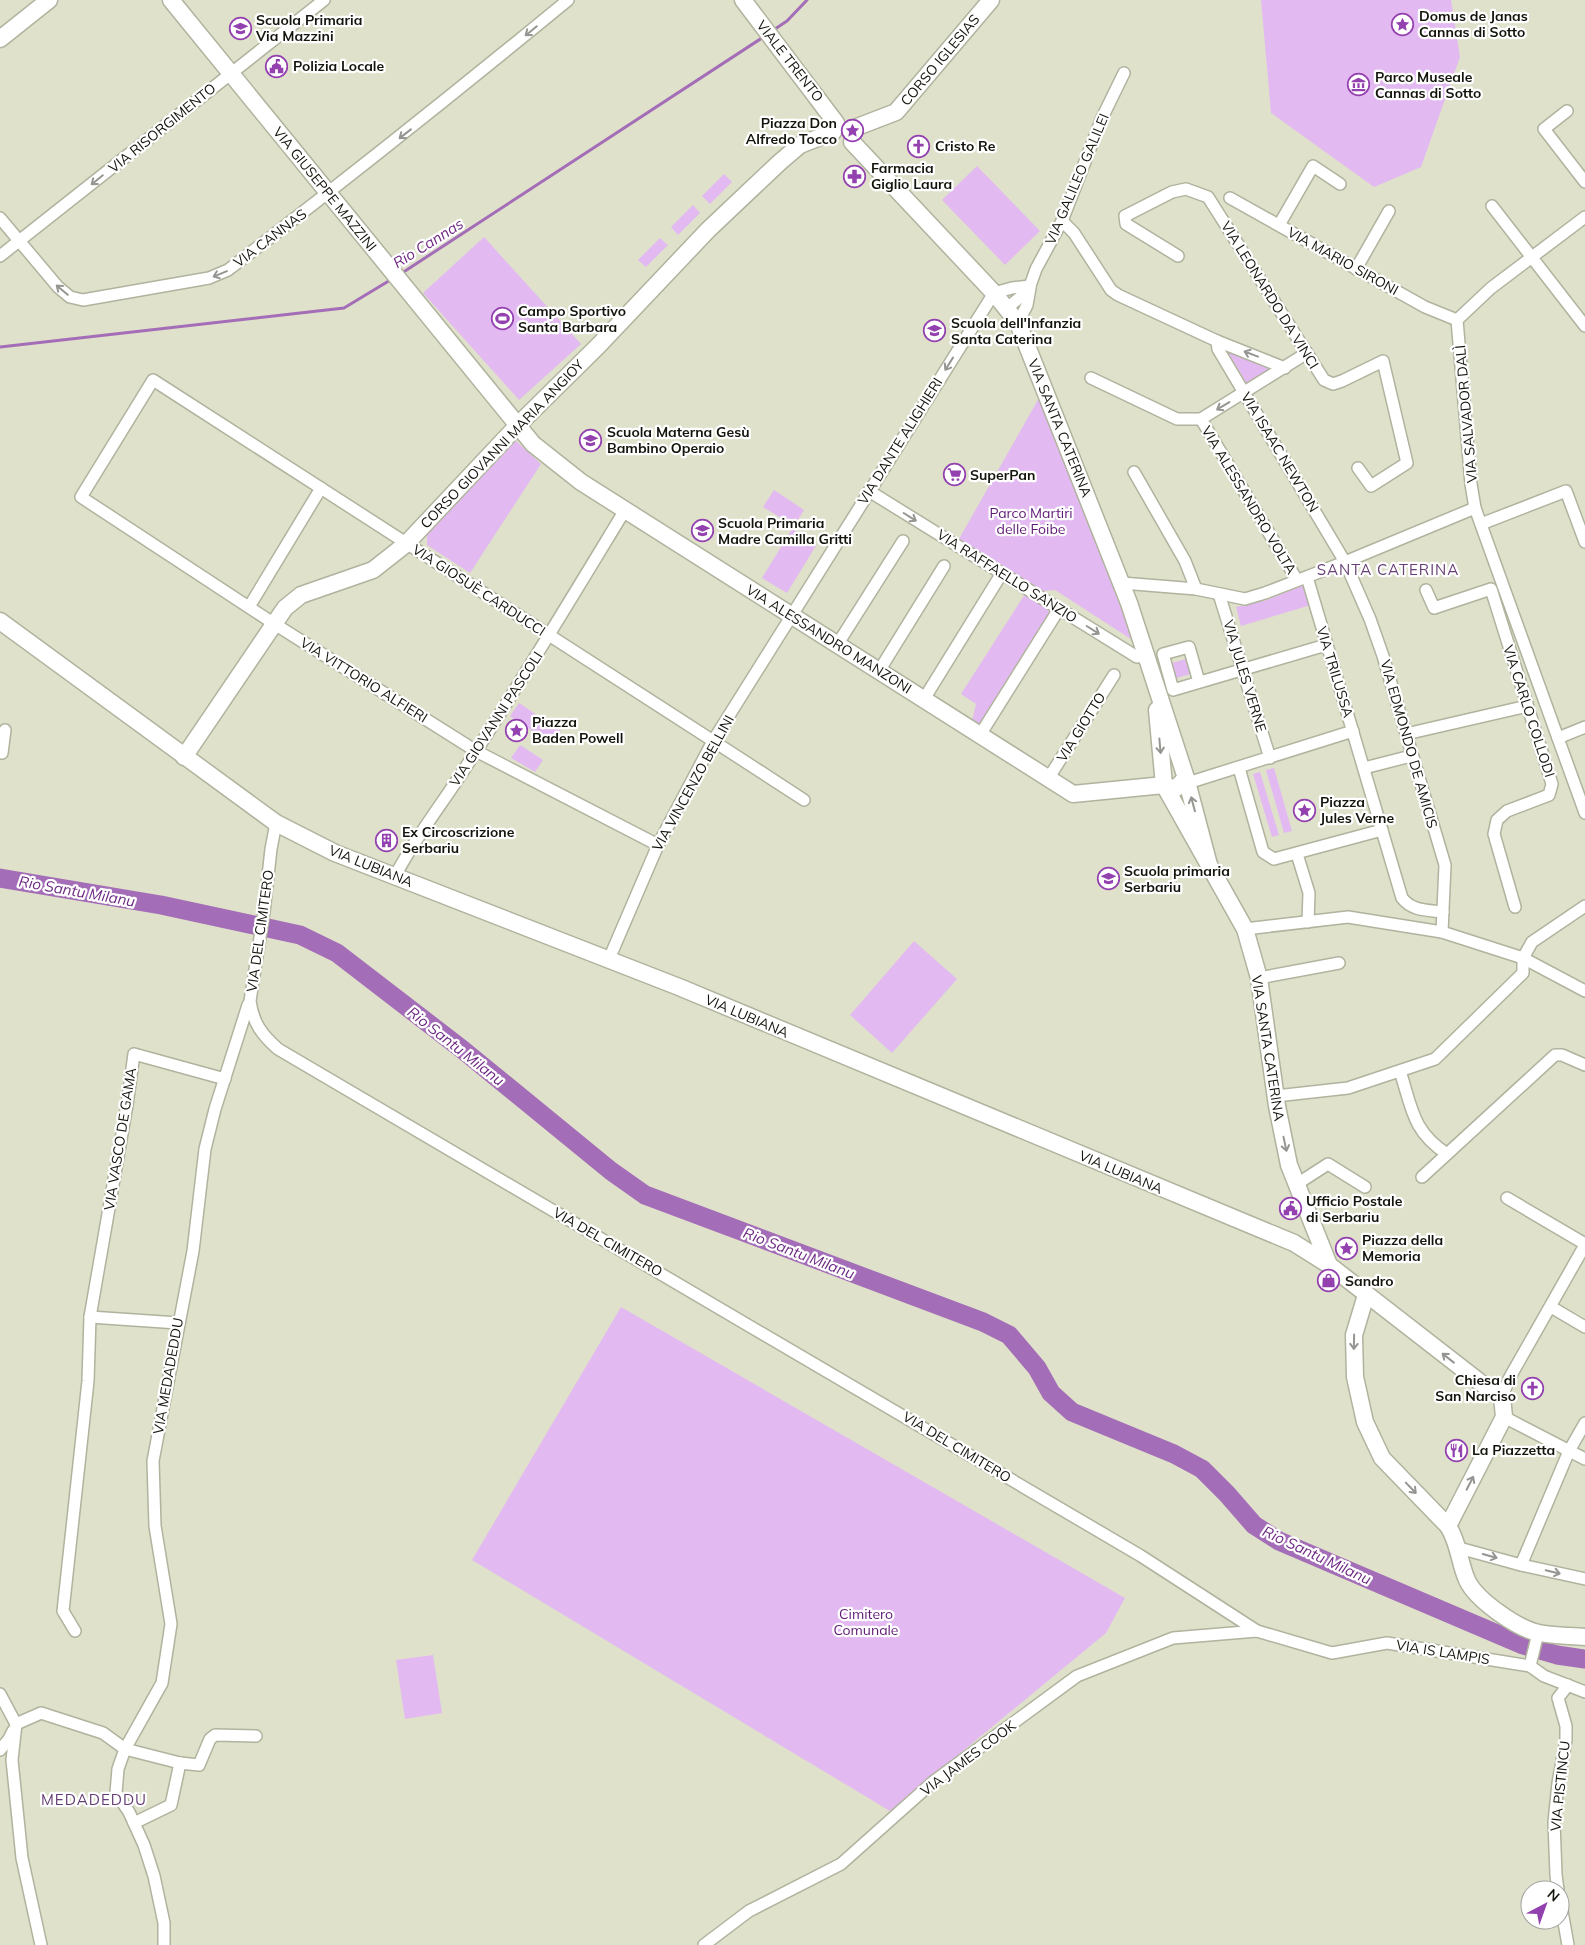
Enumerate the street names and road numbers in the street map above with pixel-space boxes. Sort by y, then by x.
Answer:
street label: CORSO IGLESIAS [897,10,984,109]
street label: VIALE TRENTO [753,17,827,105]
street label: VIA RISORGIMENTO [105,79,219,177]
street label: VIA GALILEO GALILEI [1041,111,1113,247]
street label: VIA GIUSEPPE MAZZINI [269,123,381,255]
street label: VIA CANNAS [230,205,310,271]
street label: VIA LEONARDO DA VINCI [1217,218,1323,372]
street label: VIA MARIO SIRONI [1284,223,1402,299]
street label: VIA SALVADOR DALÌ [1451,344,1481,484]
street label: CORSO GIOVANNI MARIA ANGIOY [416,355,588,532]
street label: VIA SANTA CATERINA [1024,356,1096,500]
street label: VIA DANTE ALIGHIERI [854,374,946,508]
street label: VIA ISAAC NEWTON [1237,389,1323,515]
street label: VIA ALESSANDRO VOLTA [1198,423,1301,578]
street label: VIA RAFFAELLO SANZIO [934,525,1080,627]
street label: VIA GIOSUÈ CARDUCCI [409,540,549,640]
street label: VIA ALESSANDRO MANZONI [743,581,915,697]
street label: VIA JULES VERNE [1219,618,1271,734]
street label: VIA TRILUSSA [1313,624,1358,720]
street label: VIA VITTORIO ALFIERI [297,633,431,727]
street label: VIA CARLO COLLODI [1499,643,1559,779]
street label: VIA GIOVANNI PASCOLI [446,648,546,790]
street label: VIA EDMONDO DE AMICIS [1376,658,1442,831]
street label: VIA GIOTTO [1053,689,1109,765]
street label: VIA VINCENZO BELLINI [648,712,738,854]
street label: VIA LUBIANA [326,841,416,891]
street label: VIA DEL CIMITERO [243,869,277,993]
street label: VIA SANTA CATERINA [1248,974,1289,1123]
street label: VIA LUBIANA [703,990,792,1042]
street label: VIA VASCO DE GAMA [100,1066,140,1212]
street label: VIA LUBIANA [1077,1146,1166,1198]
street label: VIA DEL CIMITERO [550,1203,666,1281]
street label: VIA MEDADEDDU [149,1316,187,1436]
street label: VIA DEL CIMITERO [900,1408,1014,1486]
street label: VIA IS LAMPIS [1395,1636,1491,1668]
street label: VIA JAMES COOK [917,1716,1020,1800]
street label: VIA PISTINCU [1546,1740,1574,1832]

